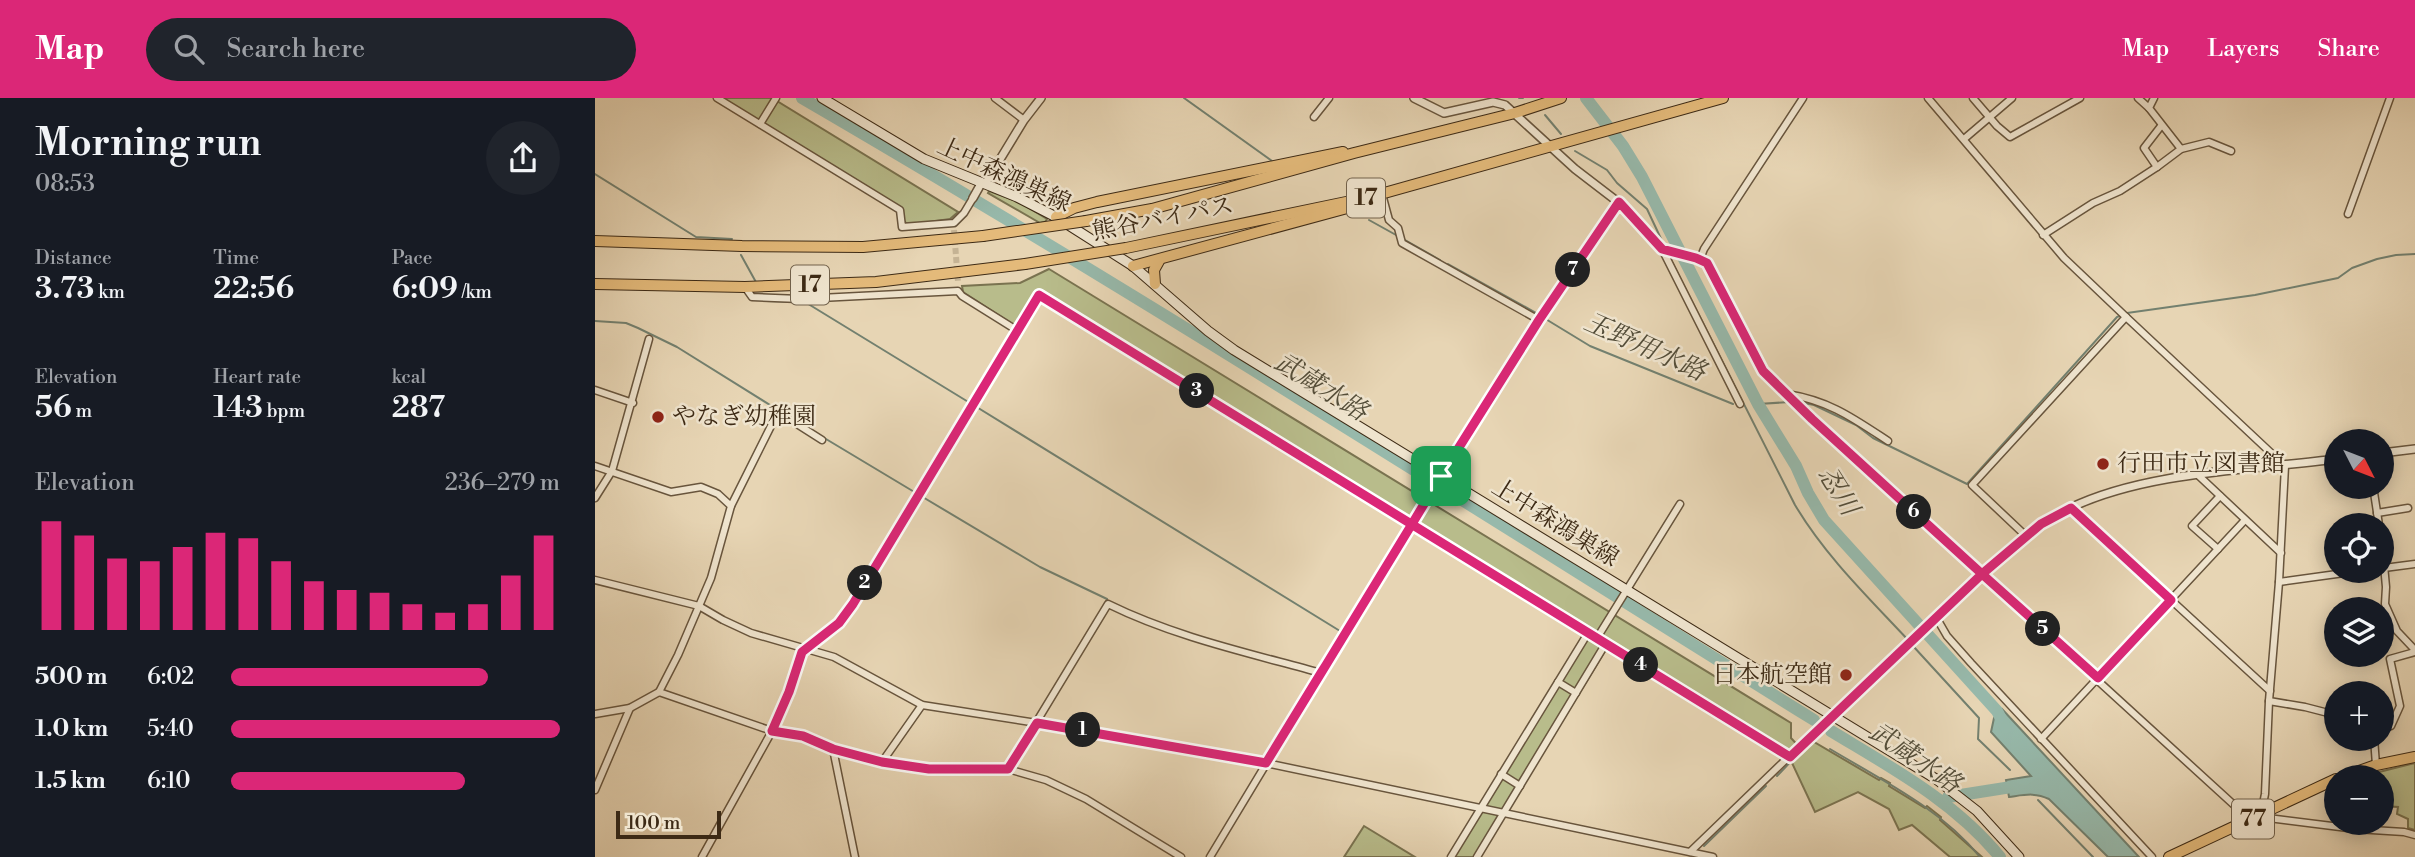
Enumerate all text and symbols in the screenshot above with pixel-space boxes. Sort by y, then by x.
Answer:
search box [146,18,636,81]
text: Map [35,29,104,70]
icon: search [170,30,208,68]
text: Search here [226,33,365,65]
text: Map [2122,34,2169,64]
text: Layers [2207,34,2279,64]
text: Share [2317,34,2380,64]
text: Morning run [35,120,261,167]
button: share [486,121,560,195]
street label: 上中森鴻巣線 [932,131,1076,219]
text: 08:53 [35,170,95,198]
road number: 17 [1347,178,1385,218]
street label: 熊谷バイパス [1090,191,1236,247]
text: Distance [35,246,112,270]
text: Time [213,246,259,270]
text: Pace [392,246,432,270]
pin: 7 [1555,252,1591,288]
text: 7 [1567,257,1578,281]
road number: 17 [791,266,829,304]
text: 3.73 [35,270,94,308]
text: 22:56 [213,270,294,308]
text: 6:09 [392,270,458,308]
text: km [94,280,125,304]
text: /km [458,280,492,304]
water label: 玉野用水路 [1579,306,1713,389]
water label: 武蔵水路 [1268,346,1375,429]
text: Elevation [35,365,117,389]
text: Heart rate [213,365,301,389]
text: kcal [392,365,426,389]
pin: 3 [1179,374,1215,408]
text: 3 [1191,378,1202,402]
text: 56 [35,389,72,427]
text: 143 [213,389,263,427]
text: 287 [392,389,445,427]
text: m [72,399,92,423]
text: bpm [263,399,305,423]
place label: やなぎ幼稚園 [672,402,816,432]
marker: やなぎ幼稚園 [650,409,666,425]
north arrow [2324,429,2394,499]
map controls [2324,429,2394,835]
pin [1411,446,1471,506]
place label: 行田市立図書館 [2117,449,2285,479]
marker: 行田市立図書館 [2095,456,2111,472]
icon: arrive [1422,457,1460,495]
water label: 忍川 [1811,460,1867,524]
text: Elevation [35,469,135,497]
text: 236–279 m [445,469,560,497]
street label: 上中森鴻巣線 [1486,472,1624,574]
pin: 6 [1897,494,1931,530]
text: 6 [1908,499,1919,523]
button: locate [2324,513,2394,583]
pin: 2 [847,566,883,601]
text: 2 [859,570,870,594]
button: layers [2324,597,2394,667]
pin: 5 [2025,612,2061,646]
text: 5 [2037,616,2048,640]
pin: 4 [1623,648,1659,682]
text: 4 [1634,652,1647,676]
place label: 日本航空館 [1712,660,1832,690]
text: 500 m [35,663,107,691]
text: 6:02 [147,663,194,691]
marker: 日本航空館 [1838,667,1854,683]
button: + [2324,681,2394,751]
pin: 1 [1065,712,1100,748]
text: 1.0 km [35,715,108,743]
text: 5:40 [147,715,194,743]
water label: 武蔵水路 [1863,716,1969,801]
text: 1 [1078,717,1087,741]
button: − [2324,765,2394,835]
text: 1.5 km [35,767,106,795]
text: 6:10 [147,767,191,795]
road number: 77 [2232,800,2274,838]
scale bar [616,808,721,840]
text: 100 m [627,811,680,835]

